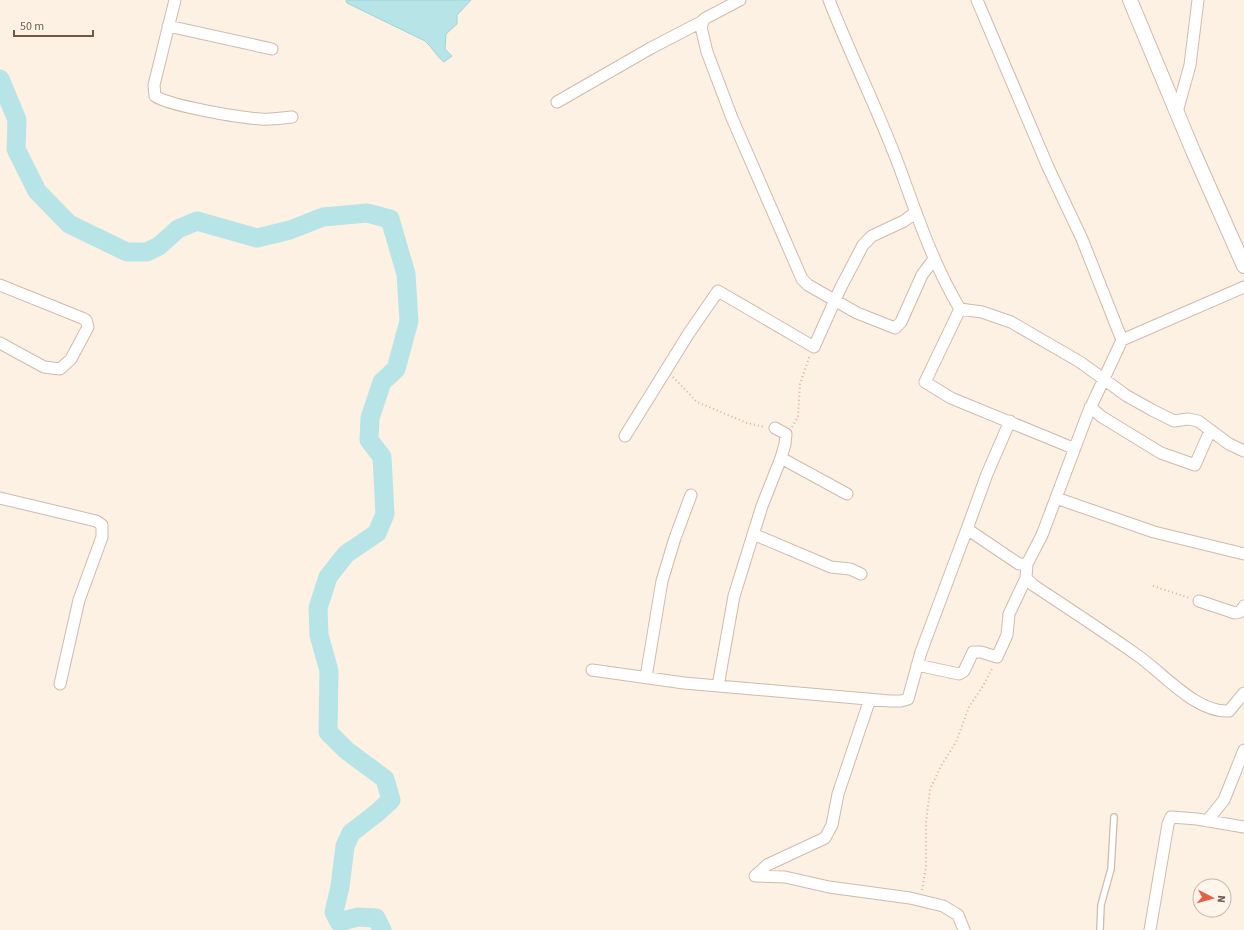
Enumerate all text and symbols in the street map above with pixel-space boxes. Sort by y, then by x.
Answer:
scale bar [14,12,93,38]
text: 50 m [20,18,44,35]
north arrow [1192,878,1232,918]
text: N [1214,895,1229,903]

